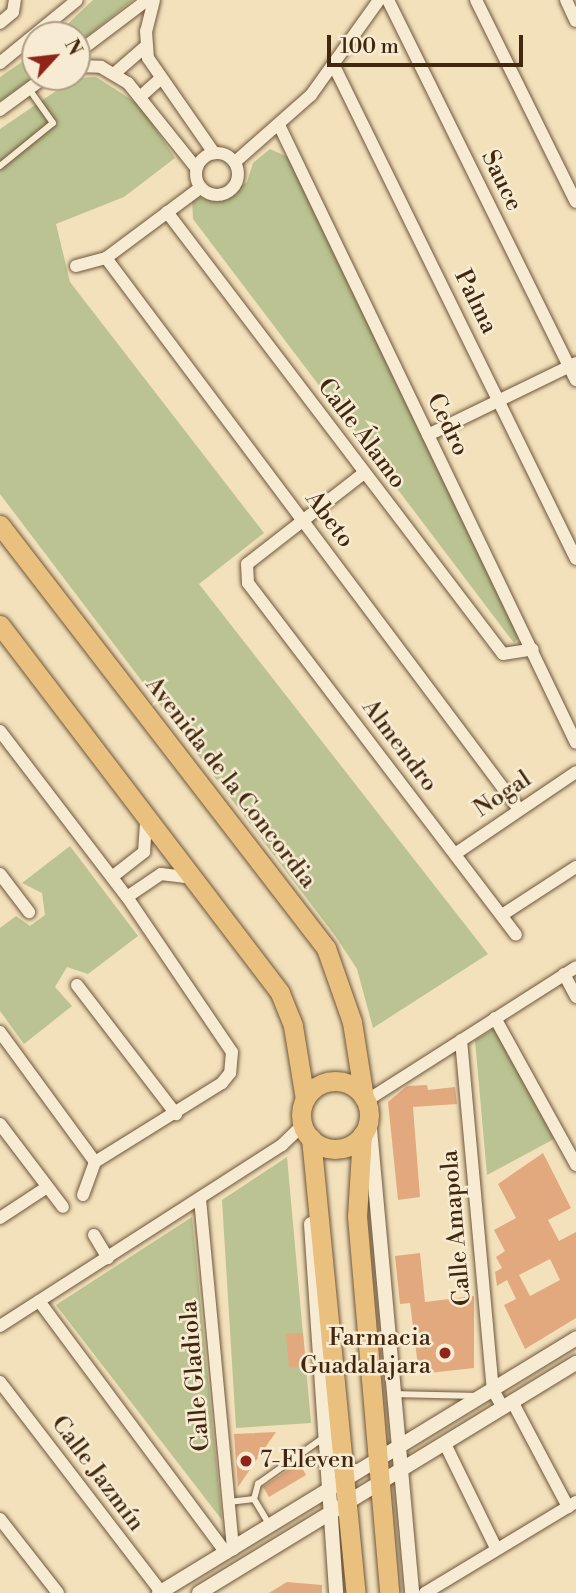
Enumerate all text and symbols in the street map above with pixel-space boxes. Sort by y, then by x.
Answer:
north arrow [21,21,91,91]
scale bar [331,21,527,65]
text: 100 m [340,34,399,60]
text: N [59,35,87,60]
street label: Sauce [474,146,528,216]
street label: Palma [447,265,503,339]
street label: Calle Álamo [310,373,412,495]
street label: Cedro [420,389,474,461]
street label: Abeto [298,486,360,554]
street label: Avenida de la Concordia [138,671,322,895]
street label: Almendro [355,694,443,798]
street label: Nogal [469,766,537,824]
street label: Calle Amapola [436,1149,478,1307]
street label: Calle Gladiola [175,1299,217,1453]
place label: Farmacia Guadalajara [300,1325,431,1381]
marker: Farmacia Guadalajara [437,1345,453,1361]
street label: Calle Jazmín [44,1411,150,1537]
place label: 7-Eleven [260,1447,355,1475]
marker: 7-Eleven [238,1453,254,1469]

